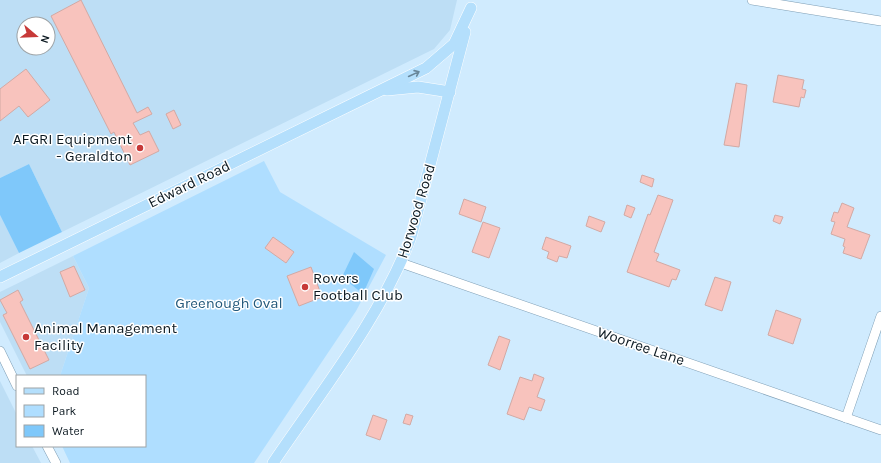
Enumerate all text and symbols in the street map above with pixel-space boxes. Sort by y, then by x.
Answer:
north arrow [16,16,56,56]
text: N [38,33,52,45]
one-way arrow [407,70,419,77]
place label: AFGRI Equipment - Geraldton [13,130,132,165]
marker: AFGRI Equipment - Geraldton [135,143,145,153]
street label: Edward Road [145,156,233,212]
street label: Horwood Road [393,162,439,260]
place label: Rovers Football Club [313,269,403,304]
marker: Rovers Football Club [300,282,310,292]
park label: Greenough Oval [175,294,283,312]
place label: Animal Management Facility [34,319,177,354]
street label: Woorree Lane [595,323,687,369]
marker: Animal Management Facility [21,332,31,342]
legend [16,375,146,447]
text: Road [52,384,80,398]
text: Park [52,404,77,418]
text: Water [52,424,85,438]

